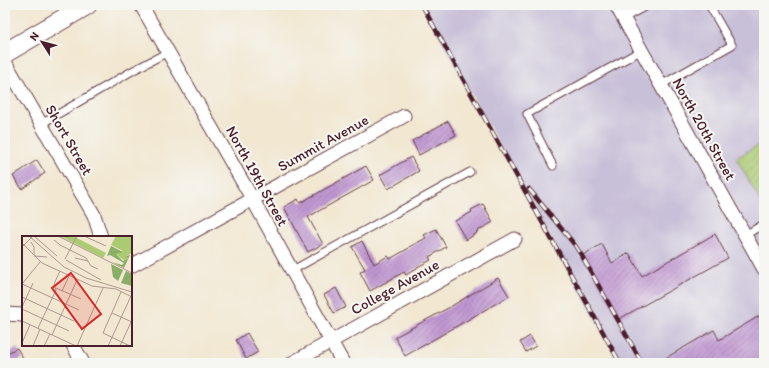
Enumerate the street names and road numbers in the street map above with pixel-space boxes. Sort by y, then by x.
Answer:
street label: North 20th Street [668,75,740,184]
street label: Short Street [42,102,97,179]
street label: Summit Avenue [274,111,372,175]
street label: North 19th Street [222,123,292,230]
street label: College Avenue [348,255,442,319]

